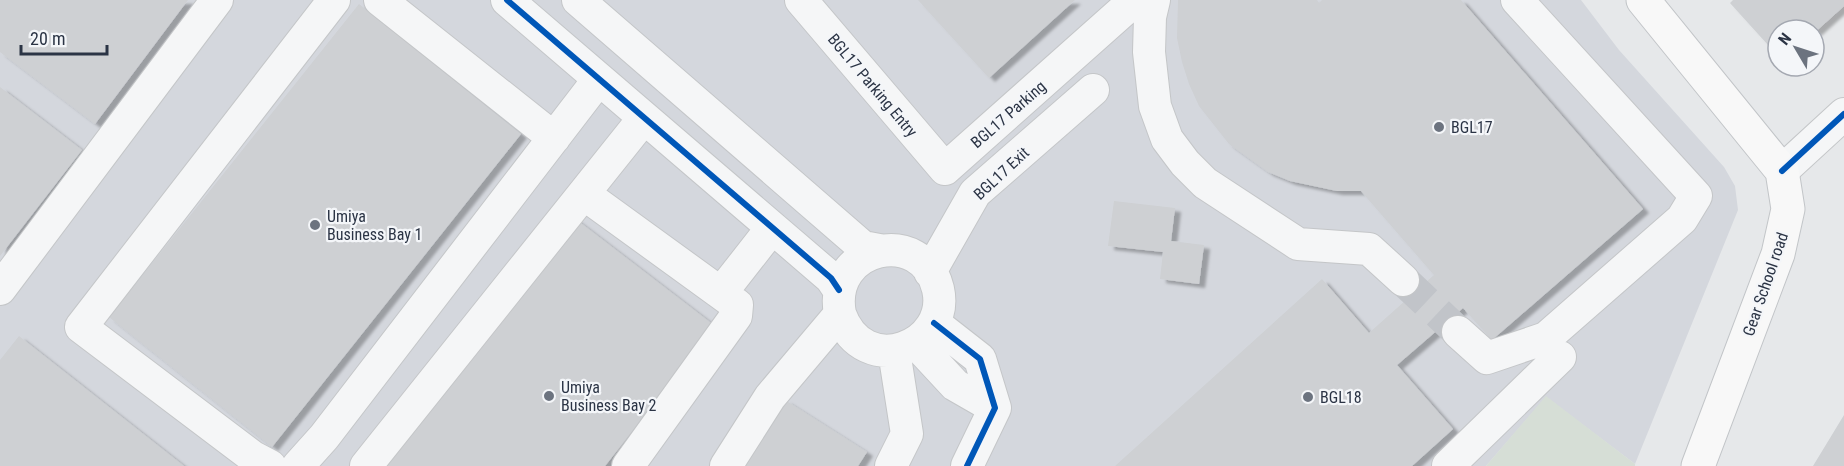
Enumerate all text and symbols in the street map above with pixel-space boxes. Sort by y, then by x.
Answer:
scale bar [21,18,106,56]
north arrow [1766,18,1826,78]
text: 20 m [30,28,65,49]
text: N [1774,29,1795,49]
street label: BGL17 Parking Entry [824,30,922,141]
street label: BGL17 Parking [967,77,1050,152]
place label: BGL17 [1451,118,1493,137]
marker: BGL17 [1432,120,1446,134]
street label: BGL17 Exit [970,143,1033,204]
place label: Umiya Business Bay 1 [327,207,422,244]
marker: Umiya Business Bay 1 [308,218,322,232]
street label: Gear School road [1739,230,1792,338]
place label: Umiya Business Bay 2 [561,378,657,415]
place label: BGL18 [1320,388,1362,407]
marker: Umiya Business Bay 2 [542,389,556,403]
marker: BGL18 [1301,390,1315,404]

